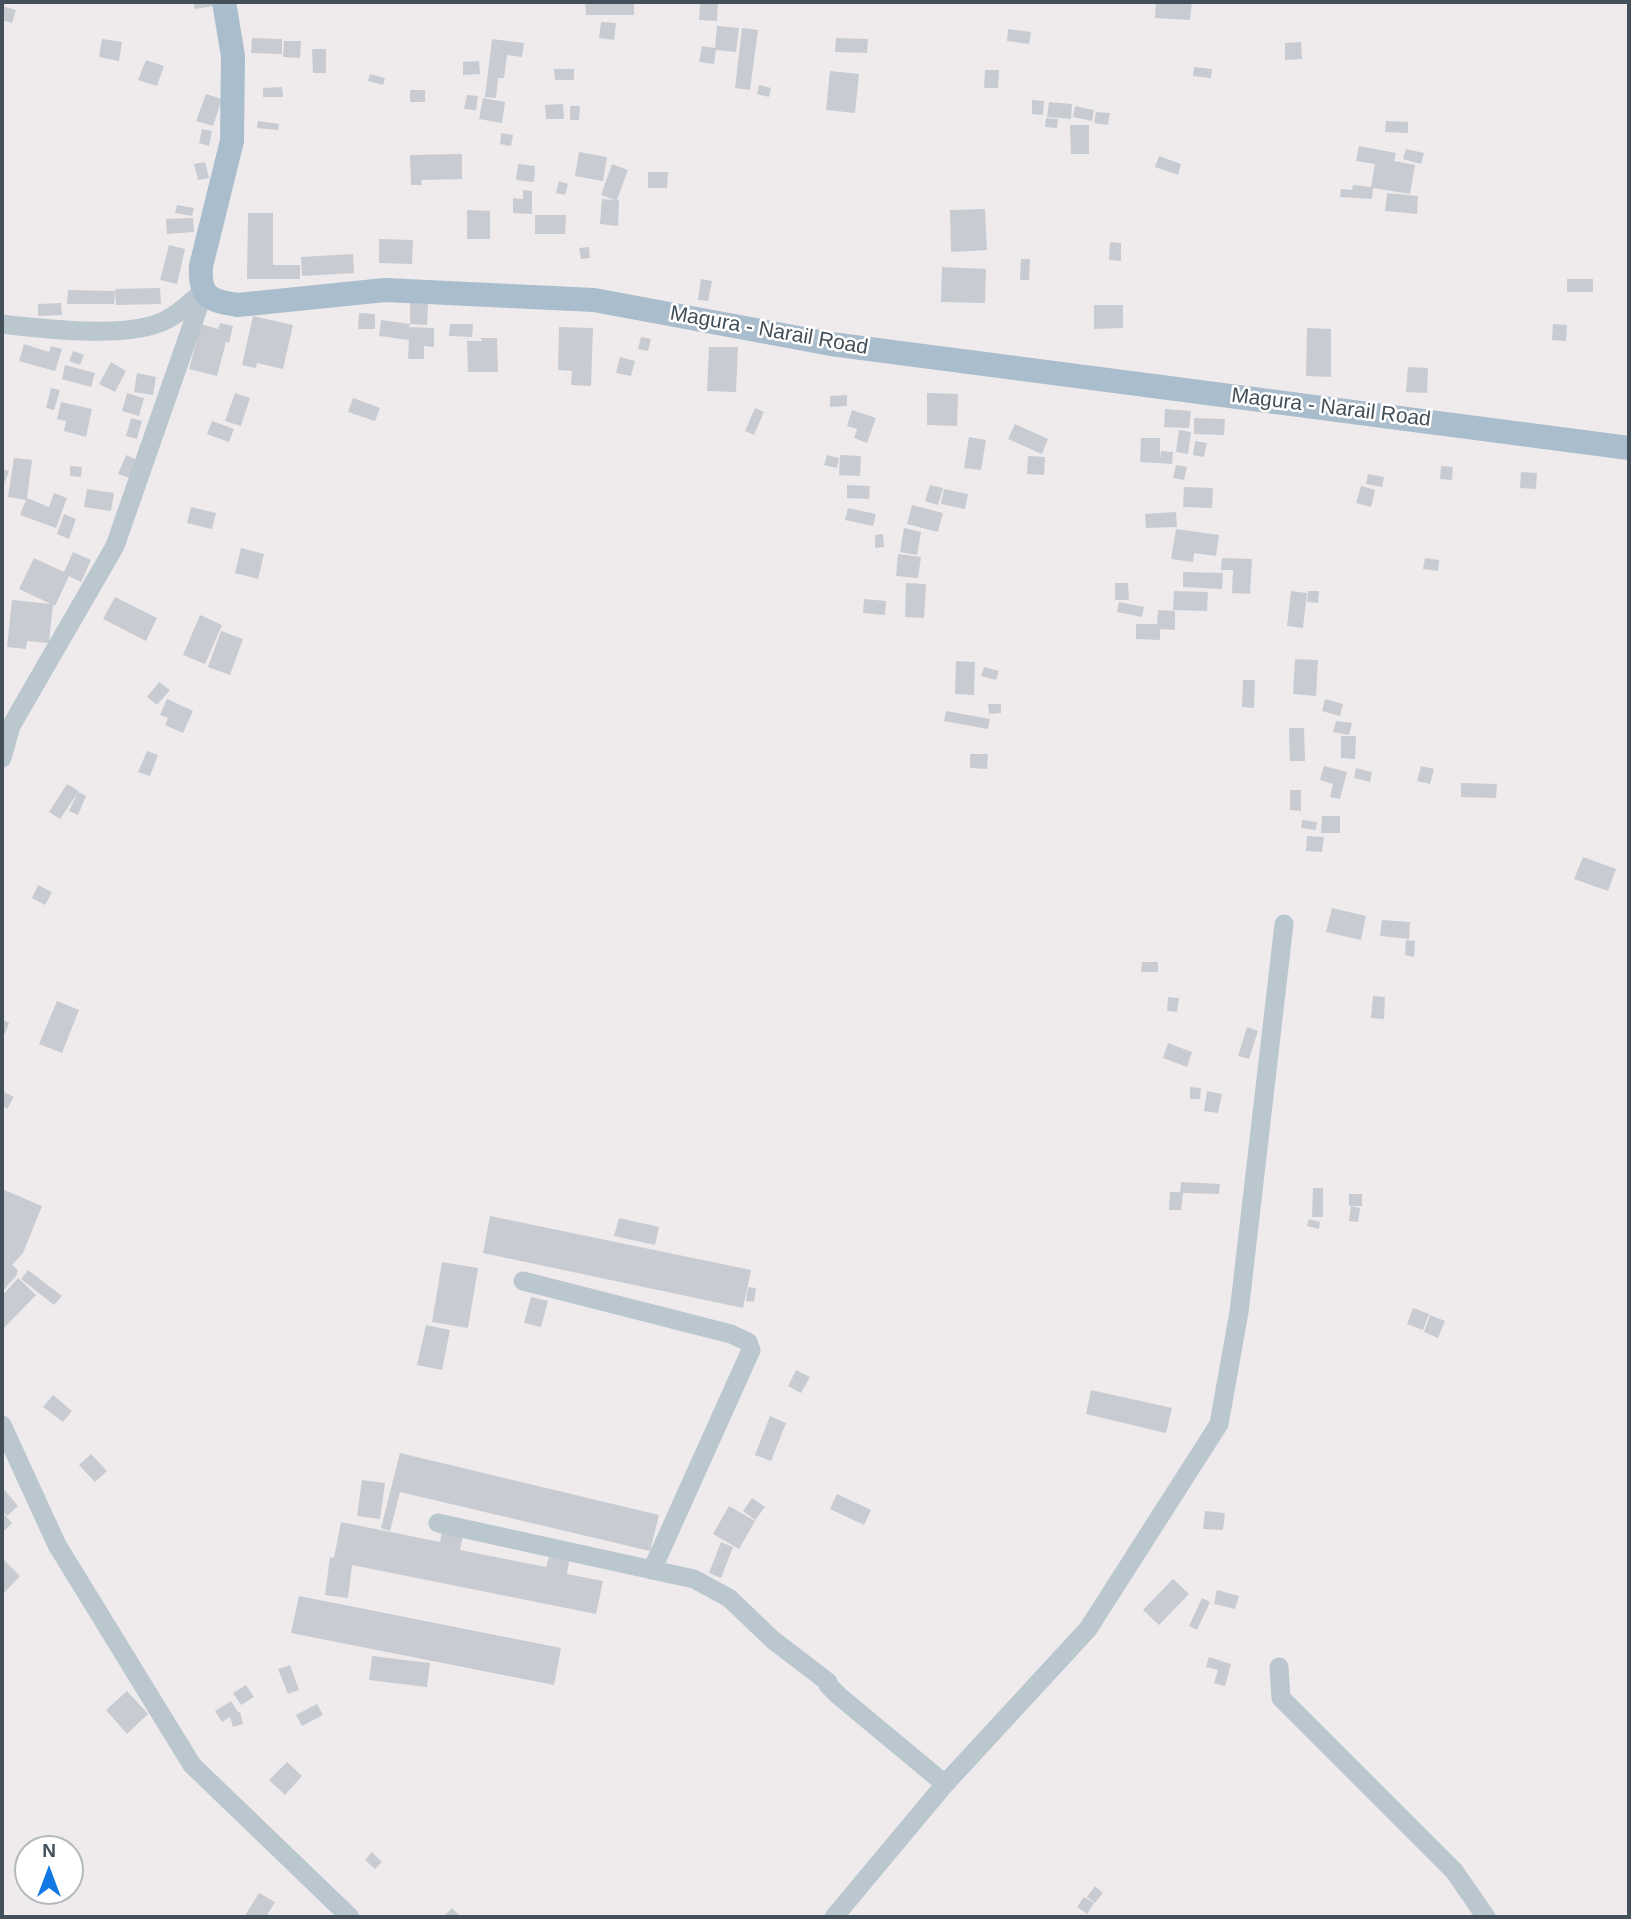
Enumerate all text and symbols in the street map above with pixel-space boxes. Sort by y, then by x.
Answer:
street label: Magura - Narail Road [668,301,870,361]
street label: Magura - Narail Road [1230,383,1432,433]
north arrow [14,1835,84,1905]
text: N [42,1840,56,1861]

